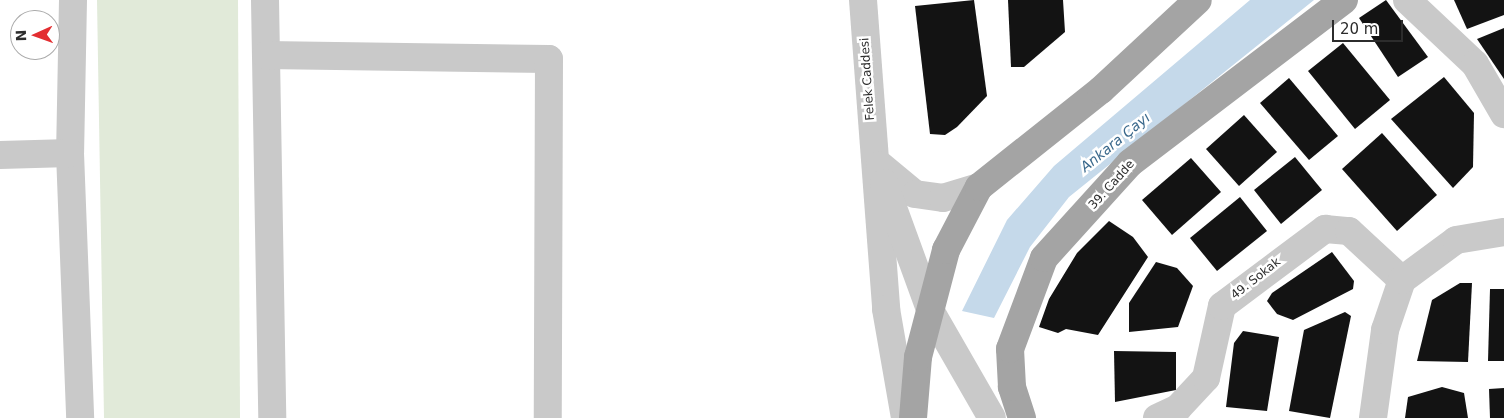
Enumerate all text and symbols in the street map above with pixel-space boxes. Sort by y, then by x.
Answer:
north arrow [10,10,60,60]
scale bar [1334,10,1405,42]
text: 20 m [1340,20,1378,38]
text: N [13,29,29,42]
street label: Felek Caddesi [858,37,878,121]
water label: Ankara Çayı [1077,109,1153,175]
street label: 39. Cadde [1086,157,1138,213]
street label: 49. Sokak [1228,255,1284,303]

